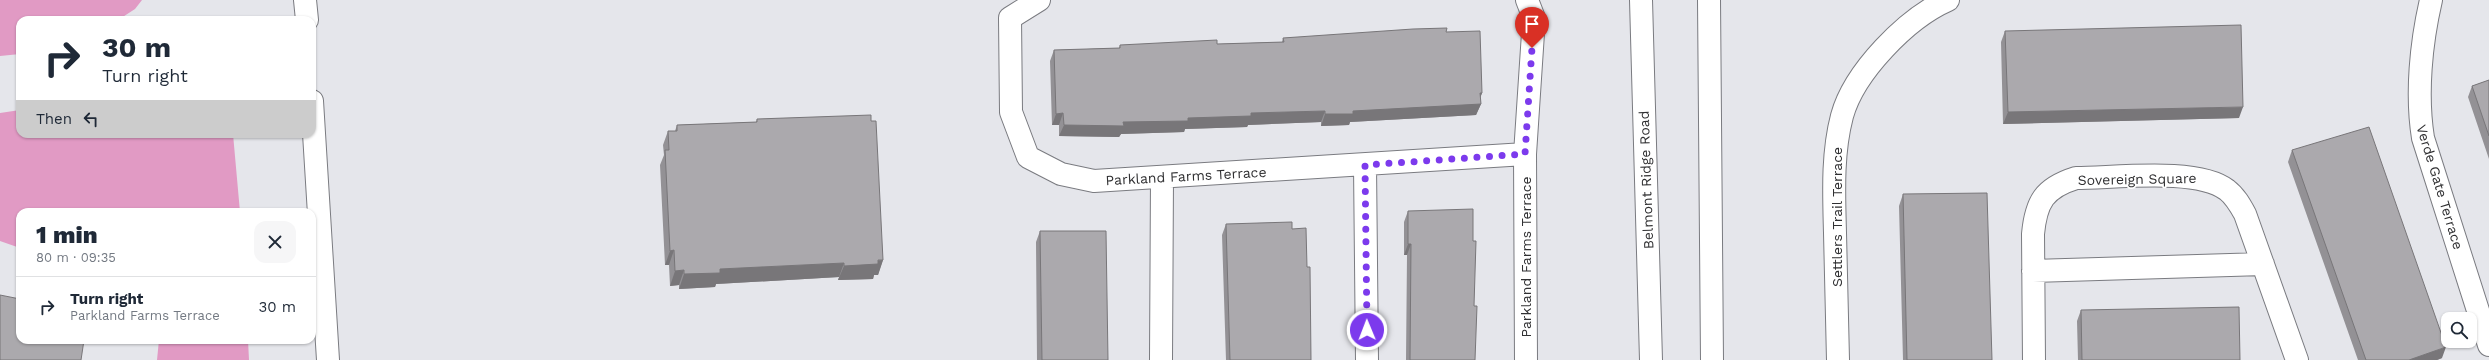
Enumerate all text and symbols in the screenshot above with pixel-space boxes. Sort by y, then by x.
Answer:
pin [1515,7.0,1549,48]
icon: arrive [1521,13,1543,35]
text: 30 m [102,31,171,64]
icon: right [36,32,88,84]
text: Turn right [102,65,188,86]
icon: left [80,108,102,130]
text: Then [36,110,72,128]
street label: Belmont Ridge Road [1636,110,1656,250]
street label: Verde Gate Terrace [2413,123,2467,251]
street label: Settlers Trail Terrace [1829,147,1845,287]
street label: Parkland Farms Terrace [1105,164,1267,188]
street label: Sovereign Square [2077,170,2197,188]
street label: Parkland Farms Terrace [1518,176,1534,338]
text: 1 min [36,221,98,249]
button: close [254,221,296,263]
text: 80 m · 09:35 [36,250,116,265]
text: Turn right [70,290,143,308]
icon: right [36,296,58,318]
text: 30 m [259,298,296,316]
text: Parkland Farms Terrace [70,308,220,323]
position arrow [1346,309,1388,351]
map controls [2441,312,2477,348]
button: search [2441,312,2477,348]

